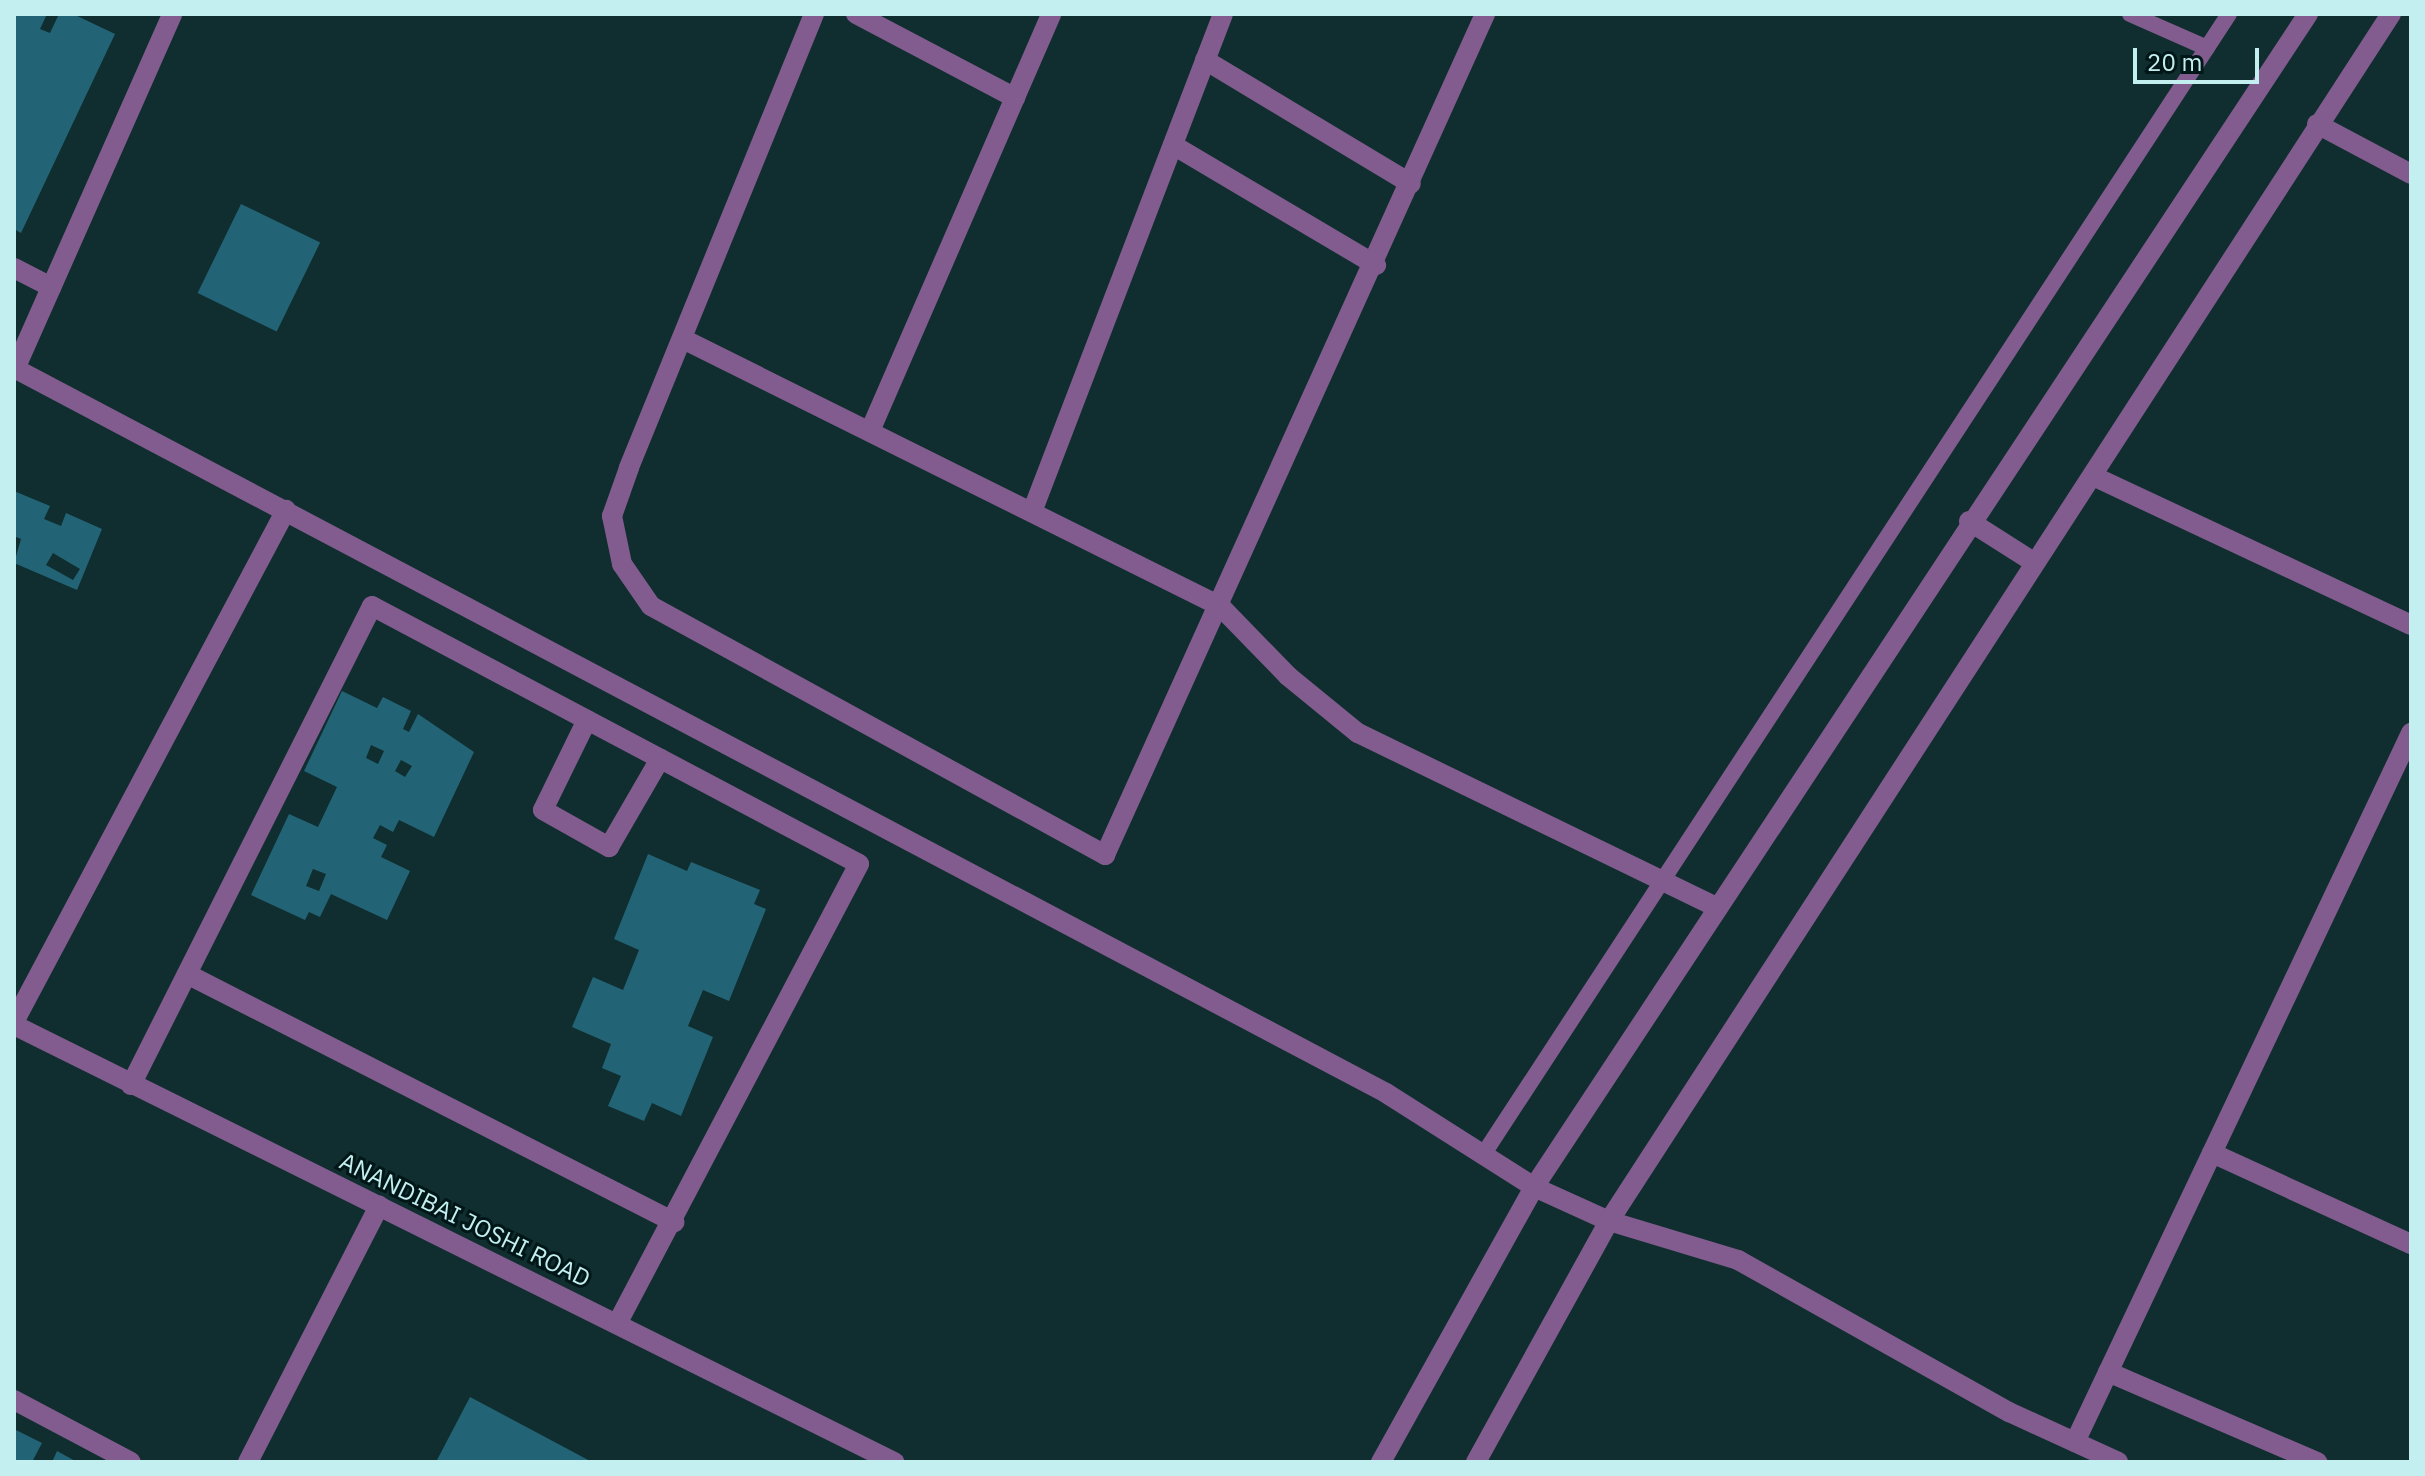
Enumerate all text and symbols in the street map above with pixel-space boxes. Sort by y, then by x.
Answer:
scale bar [2137,32,2263,82]
text: 20 m [2147,46,2202,78]
street label: ANANDIBAI JOSHI ROAD [335,1147,595,1293]

